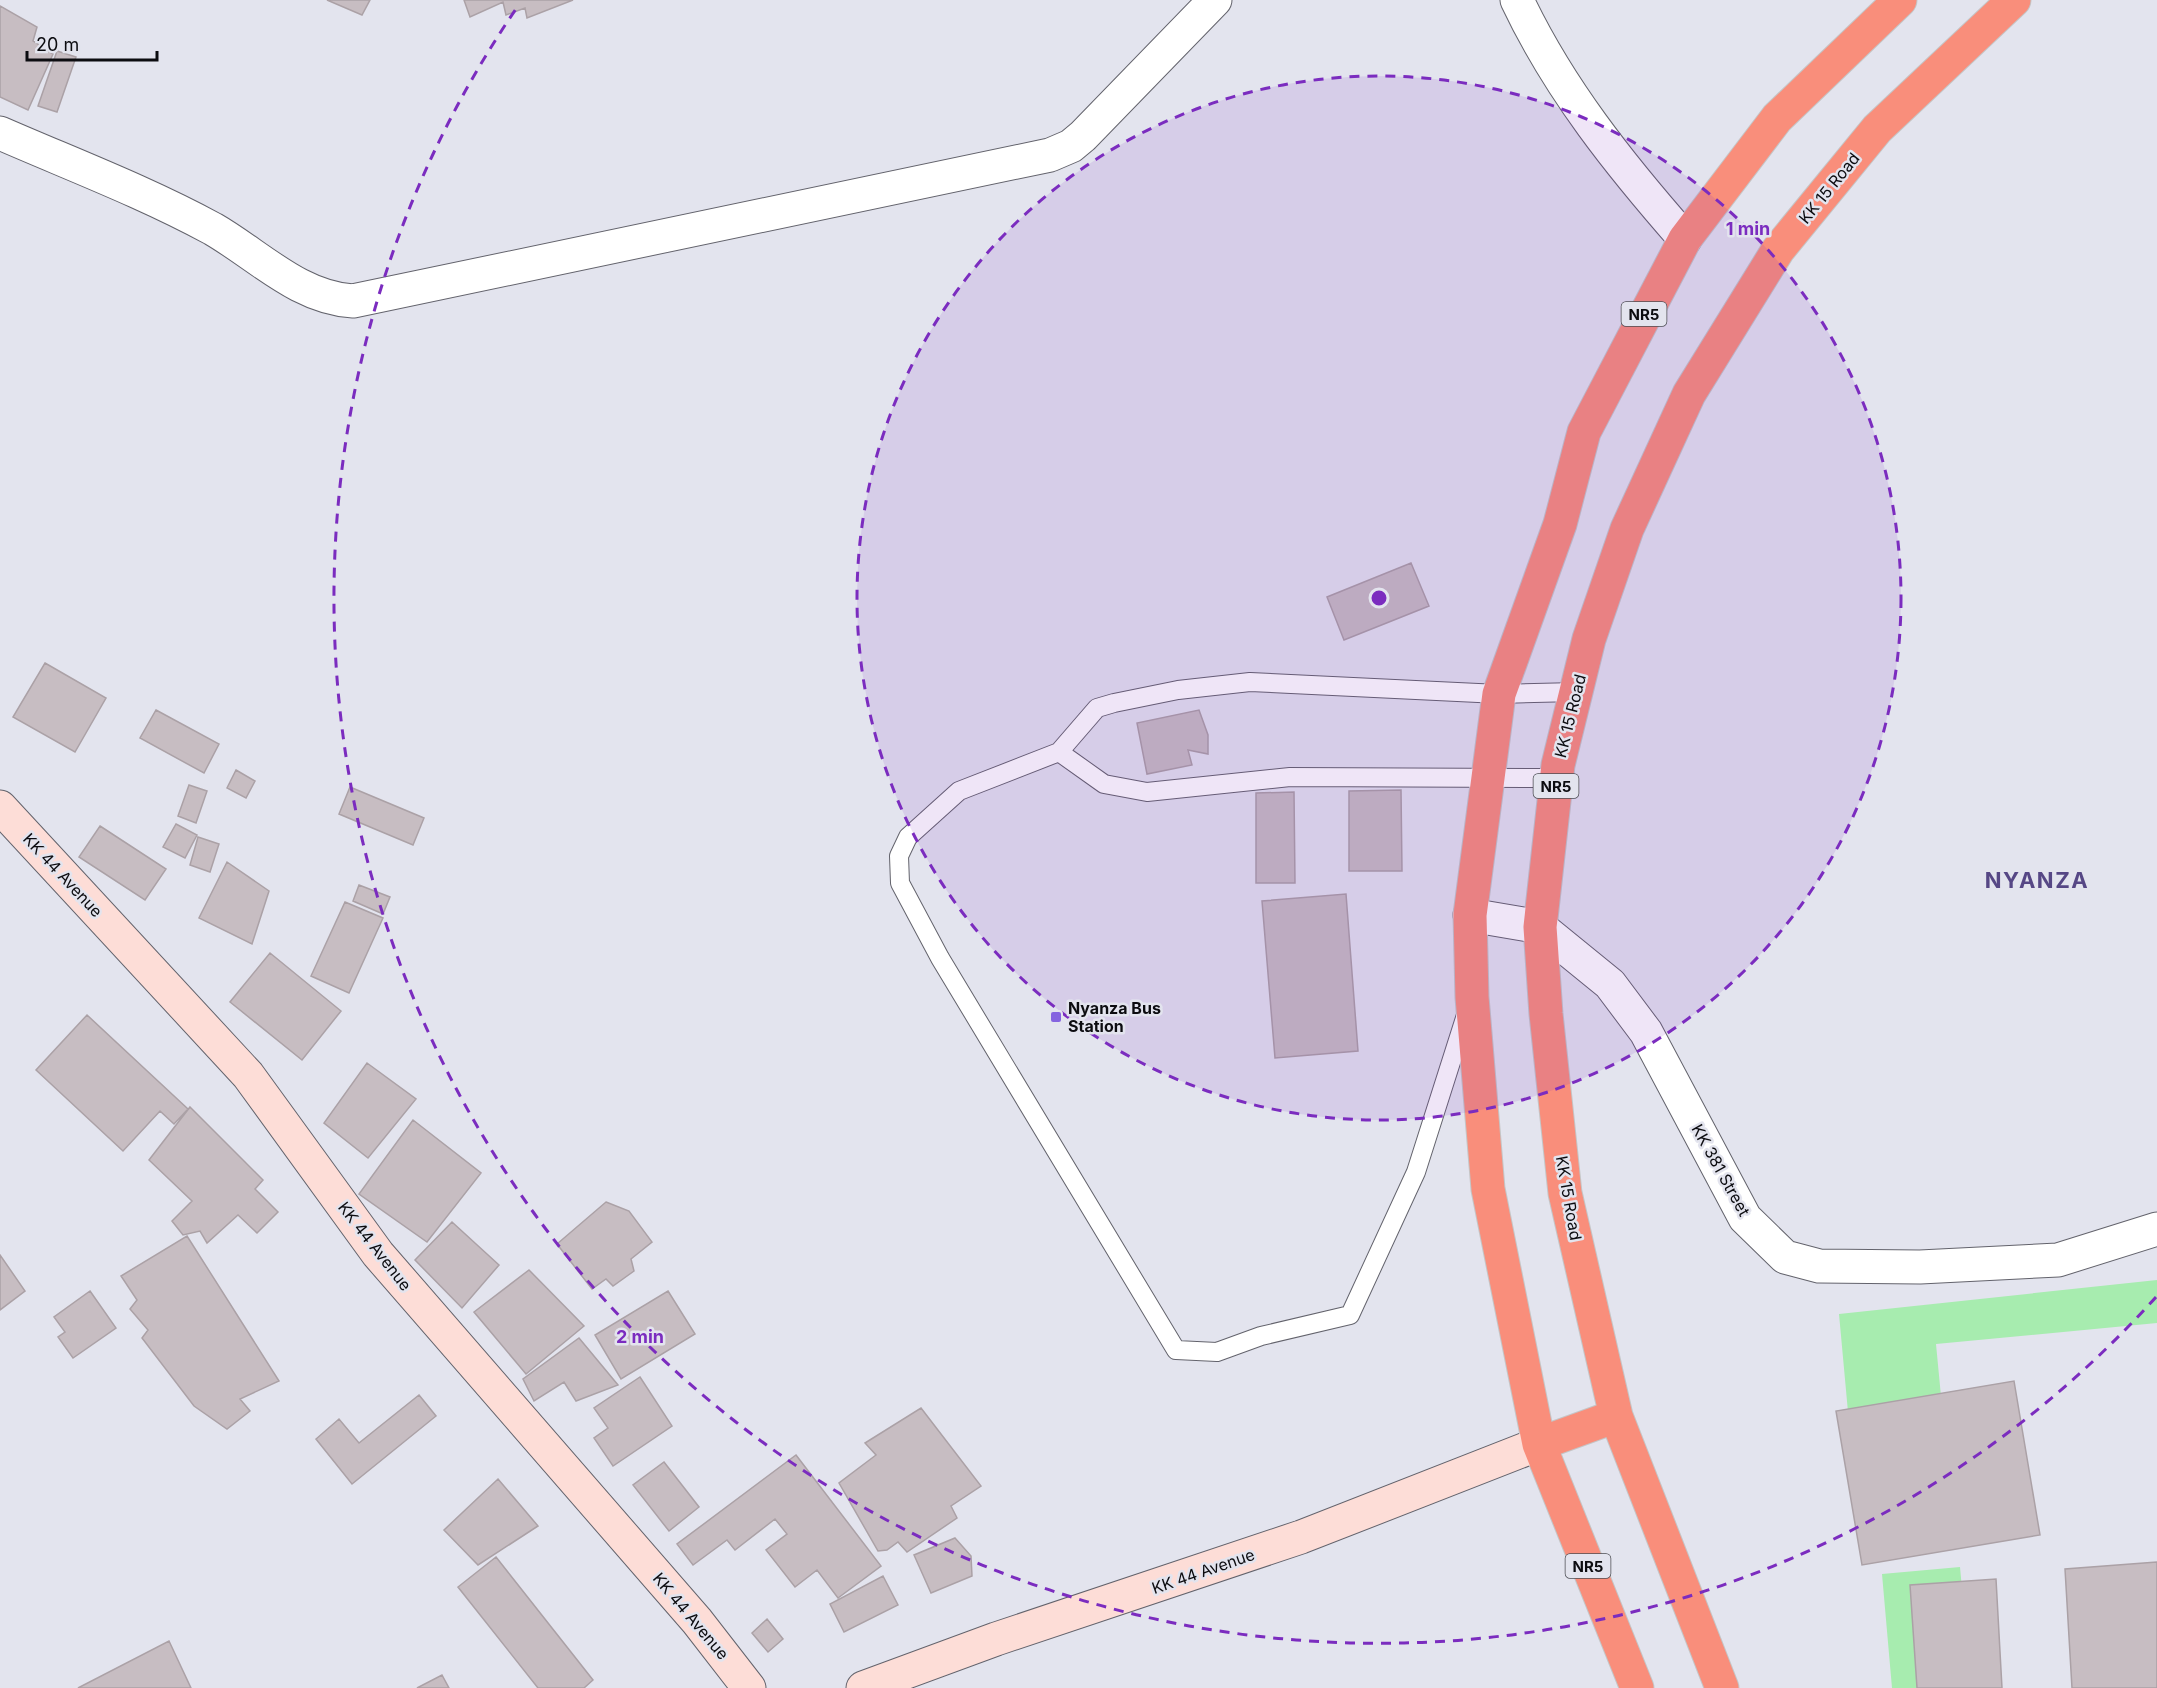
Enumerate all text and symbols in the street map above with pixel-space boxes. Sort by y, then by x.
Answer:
scale bar [27,24,158,62]
text: 20 m [36,34,79,55]
street label: KK 15 Road [1794,149,1864,227]
text: 1 min [1726,218,1770,239]
road number: NR5 [1622,302,1666,326]
centre of rings [1369,588,1389,608]
street label: KK 15 Road [1550,672,1590,760]
road number: NR5 [1534,774,1578,798]
street label: KK 44 Avenue [19,829,107,921]
district label: NYANZA [1985,867,2089,893]
place label: Nyanza Bus Station [1068,998,1161,1036]
marker: Nyanza Bus Station [1049,1010,1063,1024]
street label: KK 381 Street [1688,1121,1754,1219]
street label: KK 15 Road [1552,1154,1586,1242]
street label: KK 44 Avenue [334,1198,416,1294]
text: 2 min [616,1326,664,1347]
street label: KK 44 Avenue [1149,1544,1257,1598]
road number: NR5 [1566,1554,1610,1578]
street label: KK 44 Avenue [649,1568,733,1664]

